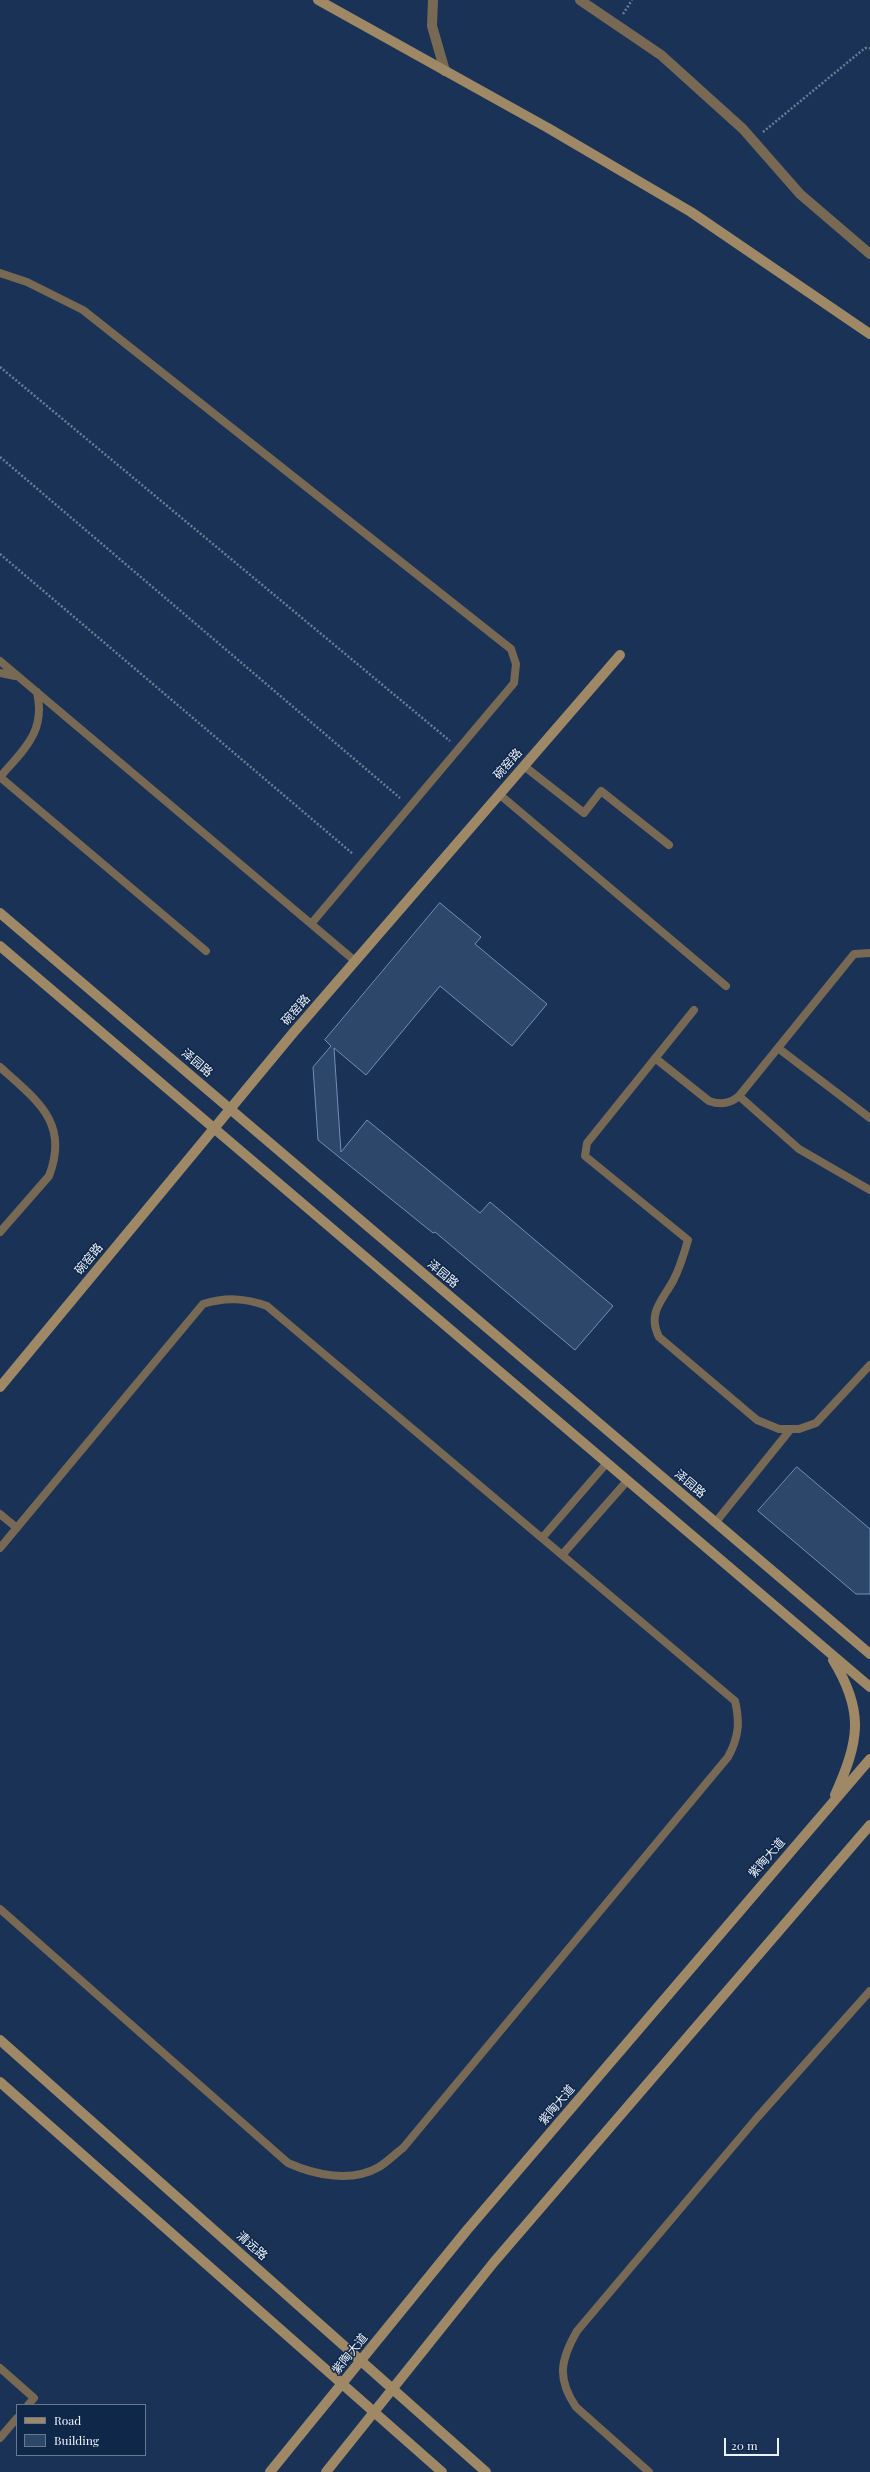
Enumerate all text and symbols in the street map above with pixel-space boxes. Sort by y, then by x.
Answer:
street label: 碗窑路 [491,746,525,782]
street label: 碗窑路 [279,992,313,1028]
street label: 泽园路 [179,1046,215,1080]
street label: 碗窑路 [72,1240,106,1278]
street label: 泽园路 [425,1257,461,1291]
street label: 泽园路 [672,1467,708,1501]
street label: 紫陶大道 [746,1835,788,1881]
street label: 紫陶大道 [536,2082,578,2128]
street label: 清远路 [234,2229,270,2263]
street label: 紫陶大道 [329,2331,371,2377]
legend [16,2404,146,2456]
text: Road [54,2412,81,2428]
scale bar [726,2430,781,2456]
text: Building [54,2432,99,2448]
text: 20 m [731,2437,758,2453]

